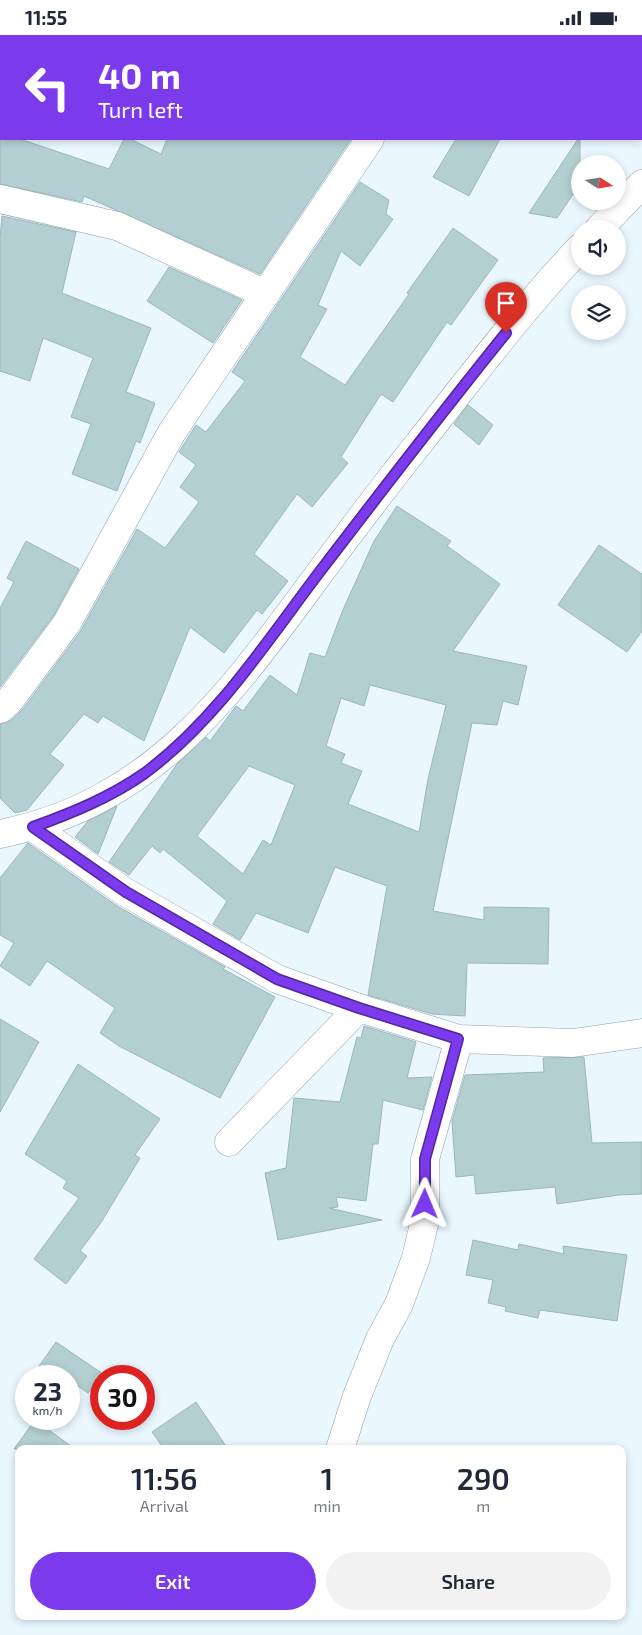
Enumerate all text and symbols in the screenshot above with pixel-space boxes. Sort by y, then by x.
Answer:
text: 11:55 [25,6,67,29]
text: 40 m [98,54,181,96]
icon: left [15,55,80,120]
text: Turn left [98,96,183,122]
north arrow [571,155,626,210]
map controls [571,155,626,340]
button: sound [571,220,626,275]
pin [485,282,527,333]
button: layers [571,285,626,340]
icon: arrive [492,289,520,317]
position arrow [398,1177,450,1229]
speed limit sign: 30 [90,1365,155,1430]
text: 23 [33,1376,62,1406]
text: km/h [33,1403,62,1417]
text: 11:56 [131,1460,197,1496]
text: 1 [321,1460,333,1496]
text: 290 [457,1460,510,1496]
text: Arrival [140,1496,189,1515]
text: min [313,1496,341,1515]
text: m [476,1496,490,1515]
button: Exit [30,1552,316,1610]
button: Share [326,1552,611,1610]

